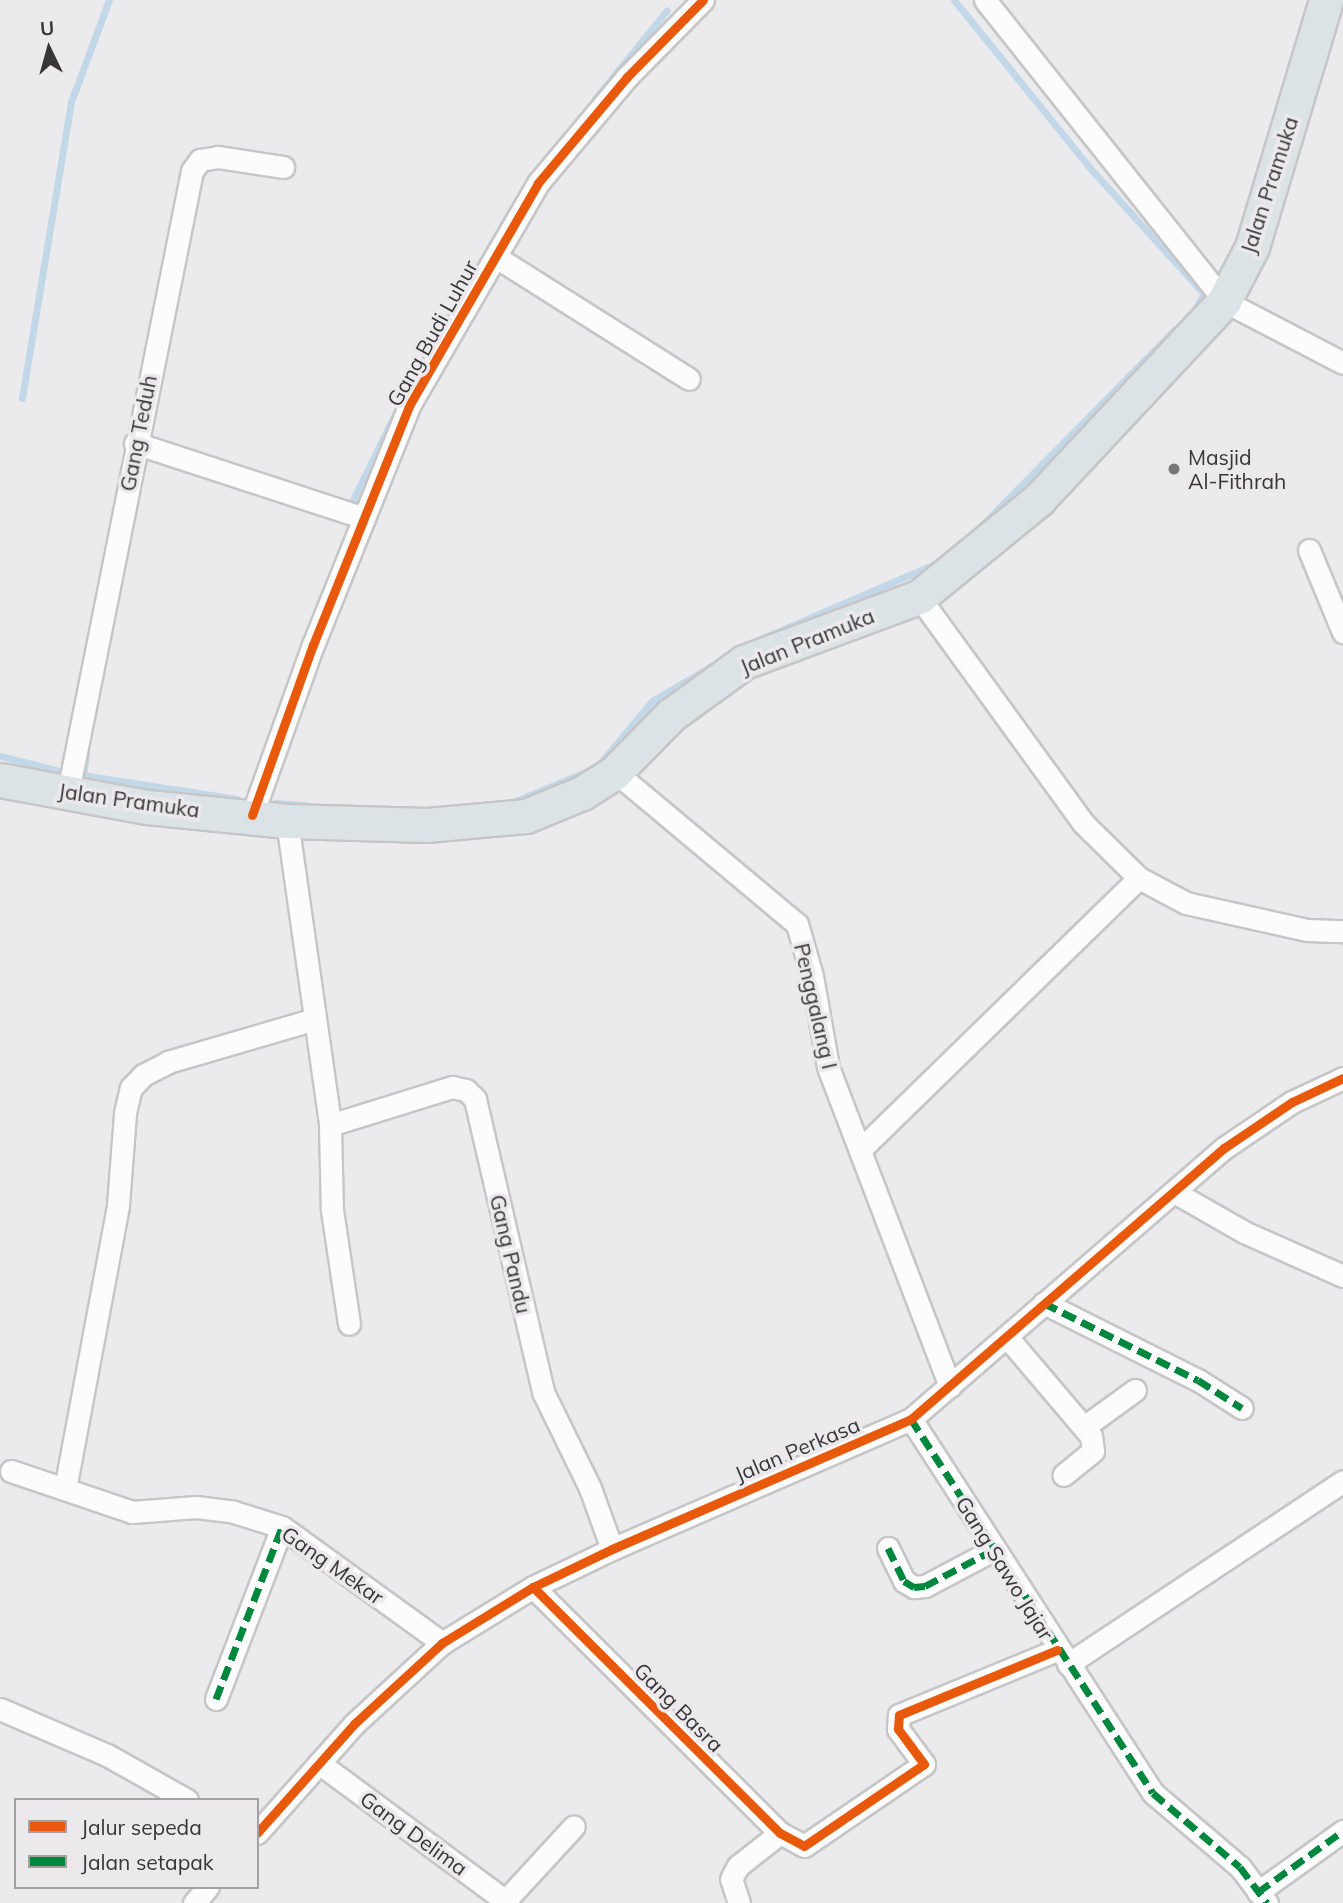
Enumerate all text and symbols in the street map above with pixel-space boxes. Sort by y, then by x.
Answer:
north arrow [14,14,84,84]
text: U [39,16,55,41]
street label: Jalan Pramuka [1235,113,1303,257]
street label: Gang Budi Luhur [381,255,483,411]
street label: Gang Teduh [114,373,162,493]
place label: Masjid Al-Fithrah [1188,444,1286,494]
marker: Masjid Al-Fithrah [1166,461,1182,477]
street label: Jalan Pramuka [736,603,878,679]
street label: Jalan Pramuka [57,778,201,822]
street label: Penggalang I [789,941,843,1071]
street label: Gang Pandu [485,1192,537,1316]
street label: Jalan Perkasa [731,1411,863,1487]
street label: Gang Sawo Jajar [951,1492,1059,1644]
street label: Gang Mekar [277,1521,389,1609]
street label: Gang Basra [629,1657,729,1757]
street label: Gang Delima [355,1786,473,1880]
legend [14,1798,259,1889]
text: Jalur sepeda [81,1814,202,1840]
text: Jalan setapak [81,1849,214,1875]

